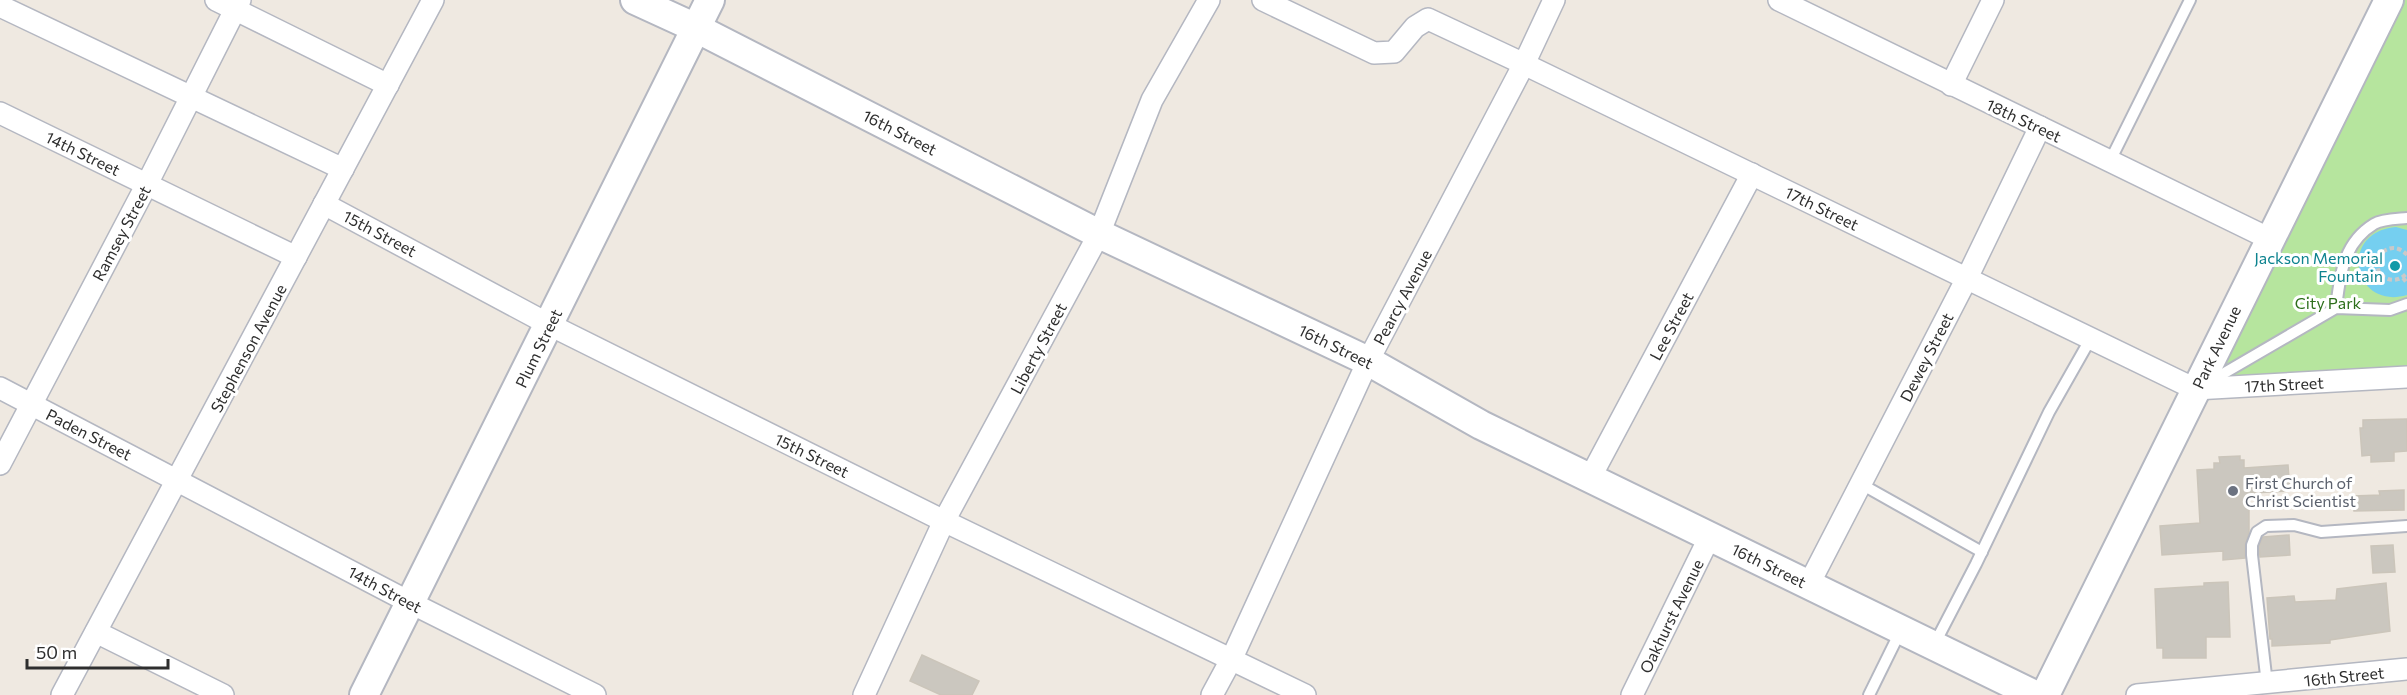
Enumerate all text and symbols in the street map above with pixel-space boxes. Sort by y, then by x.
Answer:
street label: 18th Street [1983,94,2065,146]
street label: 16th Street [860,105,941,159]
street label: 14th Street [43,127,124,179]
street label: Ramsey Street [88,182,154,284]
street label: 17th Street [1782,182,1862,234]
street label: 15th Street [340,206,420,260]
street label: Pearcy Avenue [1369,246,1435,348]
place label: Jackson Memorial Fountain [2254,248,2383,285]
marker: Jackson Memorial Fountain [2388,259,2402,273]
street label: Stephenson Avenue [206,281,290,415]
street label: Lee Street [1645,288,1697,363]
park label: City Park [2295,293,2362,312]
street label: Liberty Street [1006,299,1070,397]
street label: Park Avenue [2188,302,2244,392]
street label: Plum Street [511,305,565,390]
street label: Dewey Street [1895,309,1957,405]
street label: 16th Street [1296,320,1377,372]
street label: 17th Street [2244,372,2325,396]
street label: Paden Street [43,404,135,464]
street label: 15th Street [772,429,853,481]
place label: First Church of Christ Scientist [2245,473,2356,510]
marker: First Church of Christ Scientist [2226,484,2240,498]
street label: 16th Street [1729,539,1810,591]
street label: Oakhurst Avenue [1635,556,1707,676]
street label: 14th Street [345,562,425,616]
scale bar [27,632,168,670]
text: 50 m [36,641,77,663]
street label: 16th Street [2303,662,2385,690]

